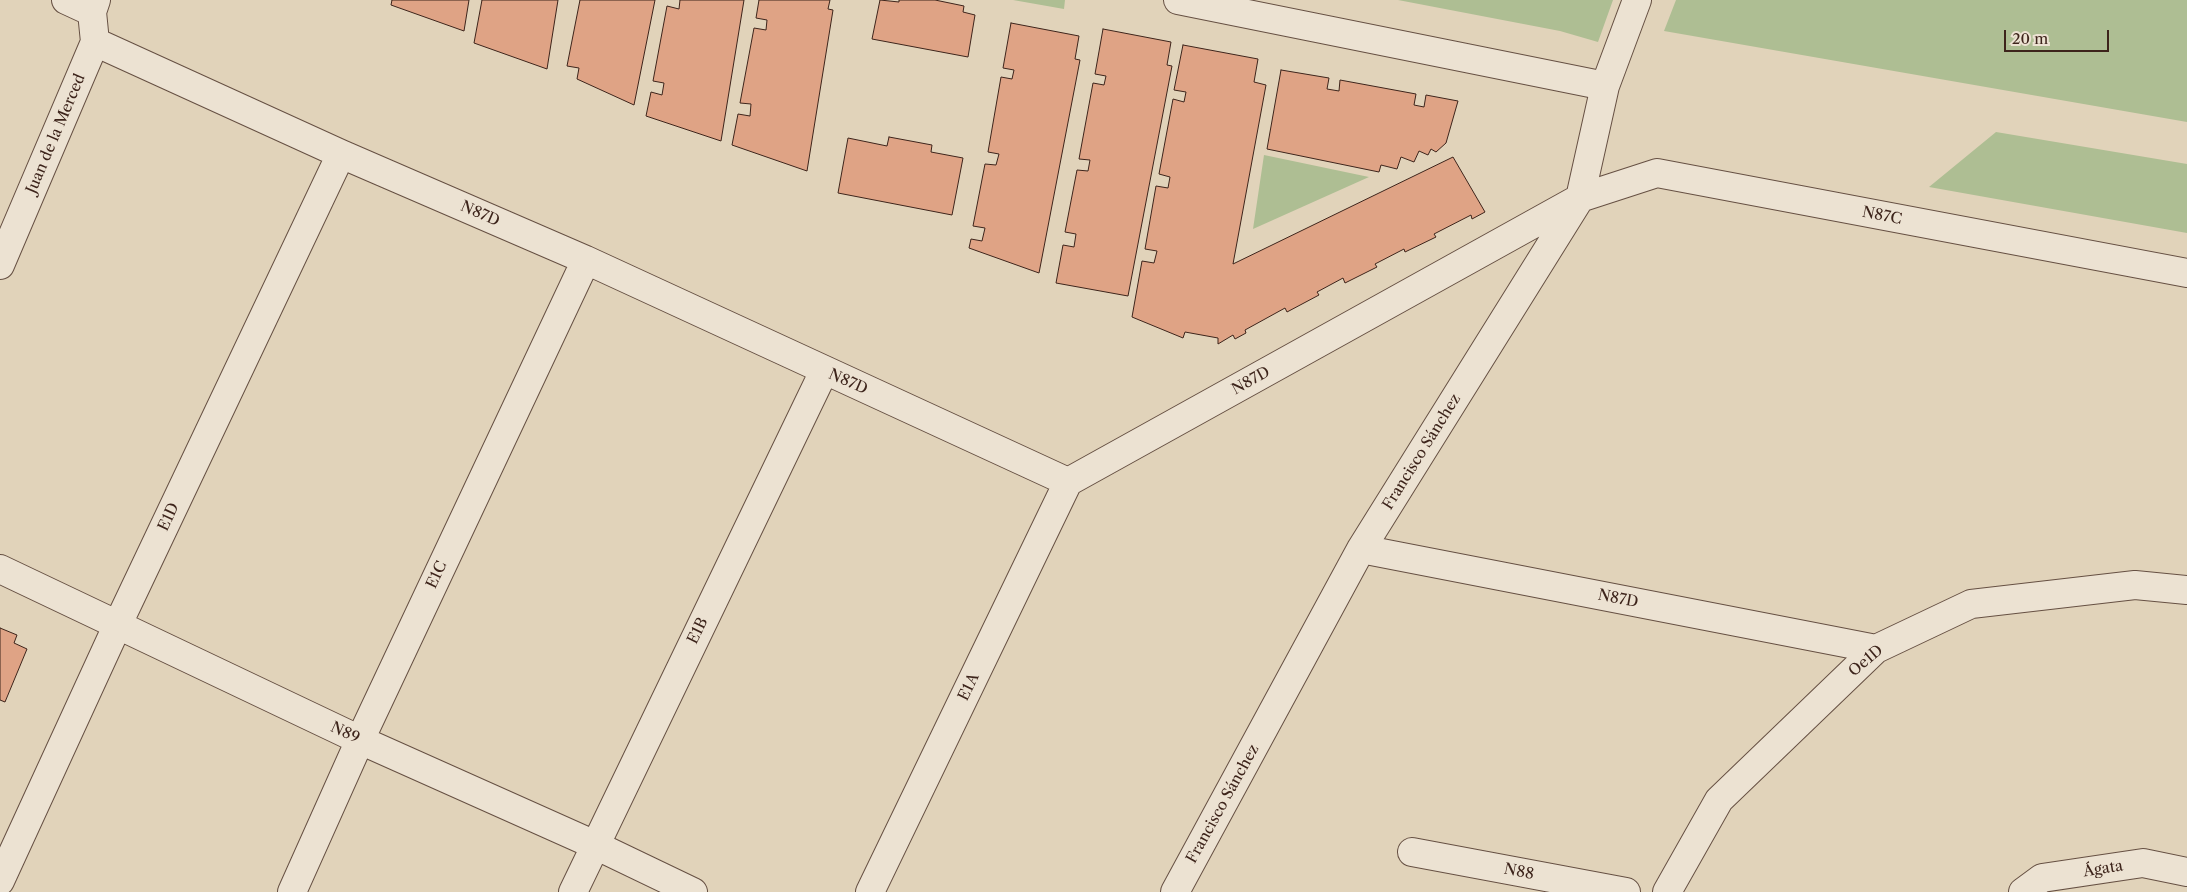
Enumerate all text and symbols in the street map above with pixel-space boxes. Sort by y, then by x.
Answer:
scale bar [2007,20,2112,52]
text: 20 m [2012,29,2048,48]
street label: Juan de la Merced [23,71,89,197]
street label: N87D [458,197,502,231]
street label: N87C [1861,203,1903,229]
street label: N87D [1229,363,1273,399]
street label: N87D [826,365,870,399]
street label: Francisco Sánchez [1379,391,1465,513]
street label: E1D [155,500,183,534]
street label: E1C [423,558,451,592]
street label: N87D [1596,586,1640,612]
street label: E1B [684,615,712,647]
street label: Oe1D [1845,641,1887,681]
street label: E1A [955,670,983,704]
street label: N89 [328,718,362,748]
street label: Francisco Sánchez [1183,742,1263,866]
street label: Ágata [2082,857,2124,881]
street label: N88 [1502,860,1536,884]

